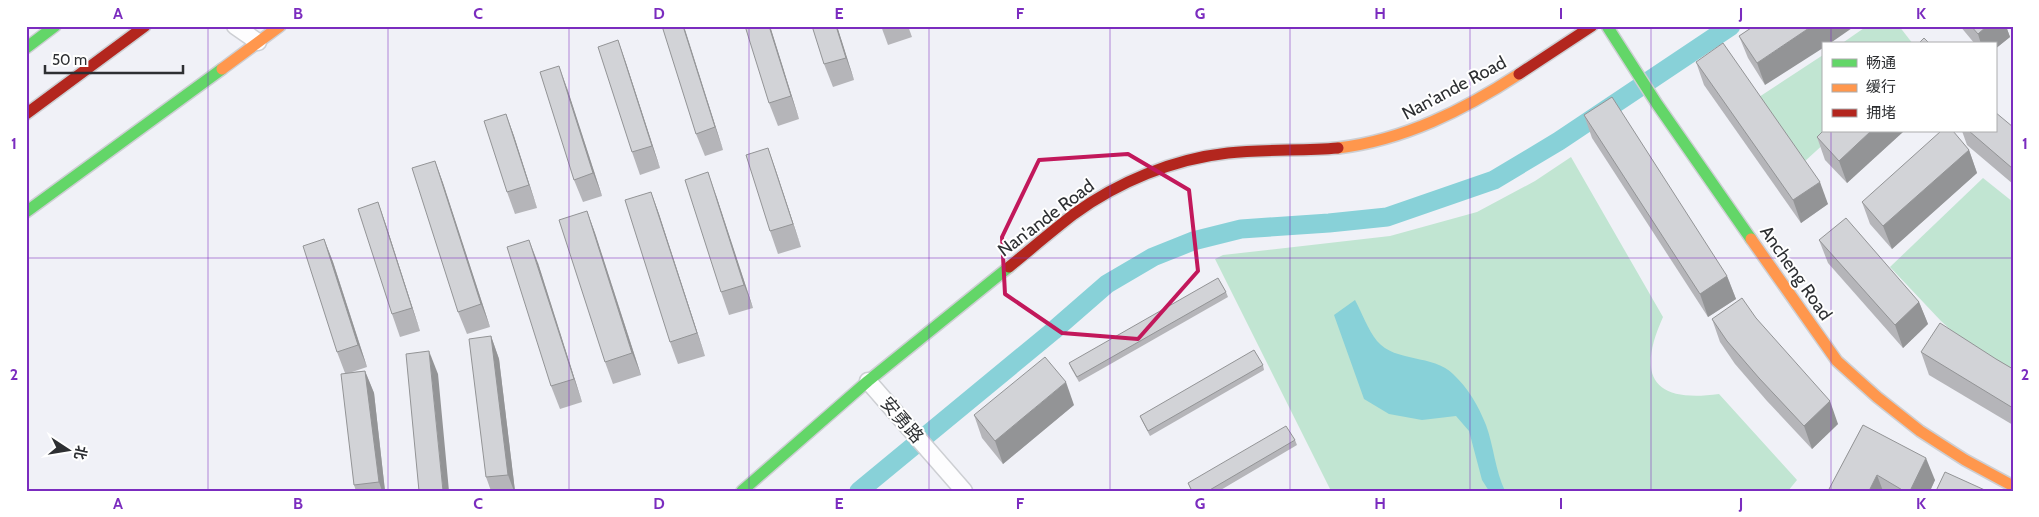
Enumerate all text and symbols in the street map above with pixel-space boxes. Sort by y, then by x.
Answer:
text: A [113,4,123,23]
text: B [293,4,303,23]
text: C [473,4,483,23]
text: D [653,4,665,23]
text: E [834,4,844,23]
text: F [1016,4,1025,23]
text: G [1195,4,1205,23]
text: H [1374,4,1386,23]
text: I [1559,4,1563,23]
text: J [1738,4,1743,23]
text: K [1916,4,1926,23]
scale bar [45,42,182,74]
legend [1822,42,1996,132]
text: 50 m [52,51,87,69]
street label: Nan'ande Road [1398,51,1510,125]
text: 畅通 [1866,54,1896,72]
text: 缓行 [1866,78,1896,96]
text: 拥堵 [1866,104,1896,122]
text: 1 [11,134,17,153]
text: 1 [2022,134,2028,153]
street label: Nan'ande Road [994,175,1098,261]
street label: Ancheng Road [1755,221,1837,325]
text: 2 [10,365,18,384]
text: 2 [2021,365,2029,384]
street label: 安勇路 [876,392,928,448]
north arrow [42,424,92,474]
text: 北 [70,444,91,461]
text: A [113,494,123,513]
text: B [293,494,303,513]
text: C [473,494,483,513]
text: D [653,494,665,513]
text: E [834,494,844,513]
text: F [1016,494,1025,513]
text: G [1195,494,1205,513]
text: H [1374,494,1386,513]
text: I [1559,494,1563,513]
text: J [1738,494,1743,513]
text: K [1916,494,1926,513]

